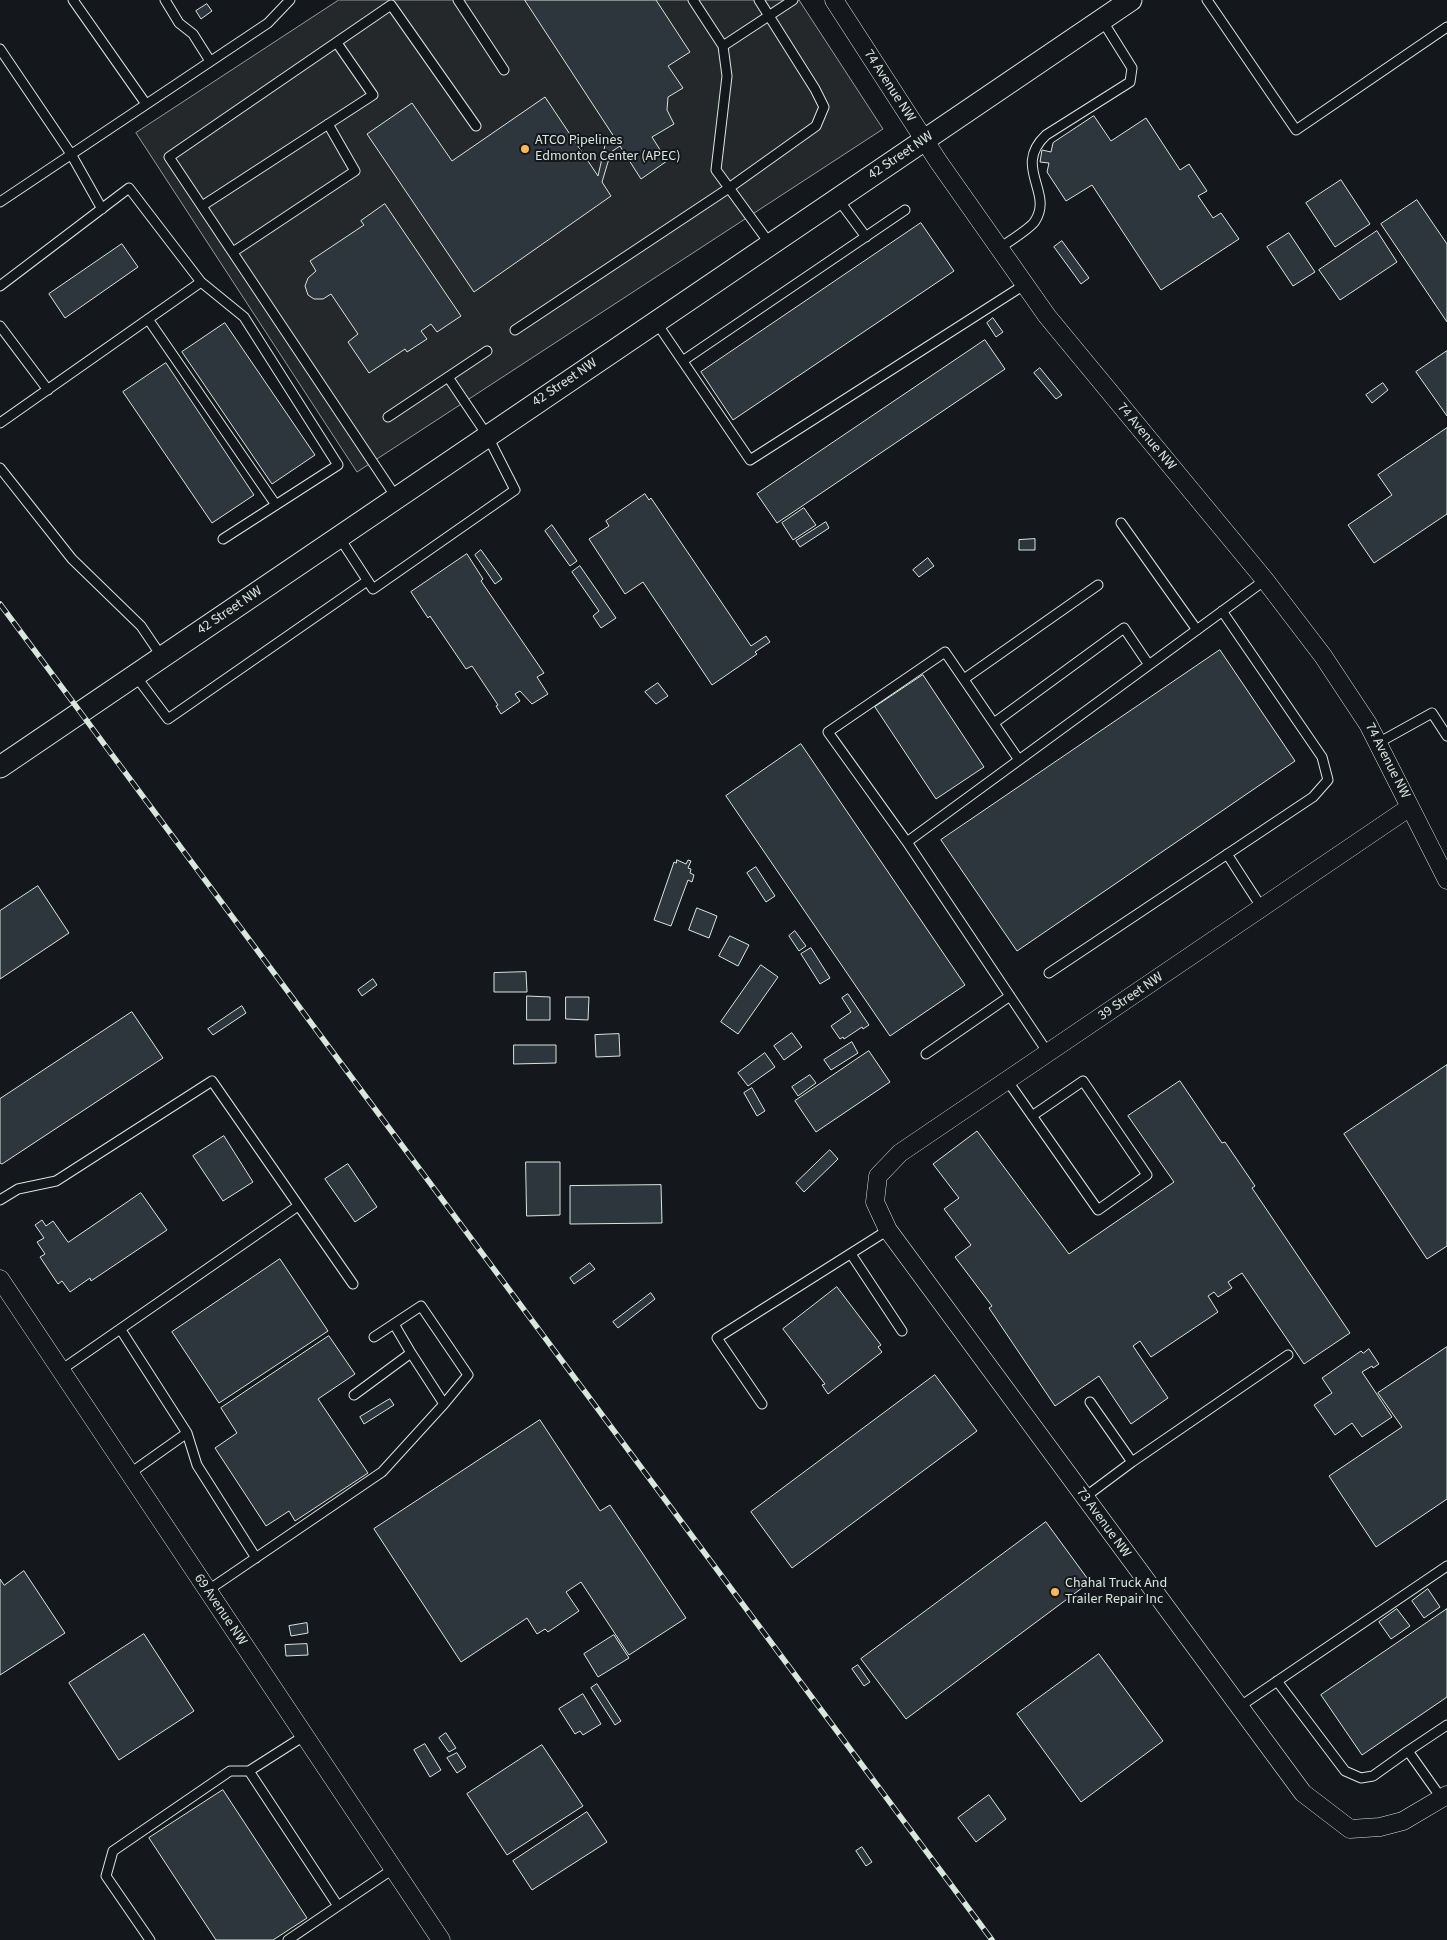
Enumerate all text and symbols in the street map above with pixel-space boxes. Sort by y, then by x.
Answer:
street label: 74 Avenue NW [859,47,919,125]
street label: 42 Street NW [865,128,937,184]
place label: ATCO Pipelines Edmonton Center (APEC) [535,133,681,166]
marker: ATCO Pipelines Edmonton Center (APEC) [519,143,531,155]
street label: 42 Street NW [529,355,601,411]
street label: 74 Avenue NW [1113,400,1179,474]
street label: 42 Street NW [194,583,266,639]
street label: 74 Avenue NW [1361,720,1413,802]
street label: 39 Street NW [1095,969,1167,1025]
street label: 73 Avenue NW [1072,1485,1134,1561]
street label: 69 Avenue NW [190,1571,250,1649]
place label: Chahal Truck And Trailer Repair Inc [1065,1576,1167,1608]
marker: Chahal Truck And Trailer Repair Inc [1049,1586,1061,1598]

